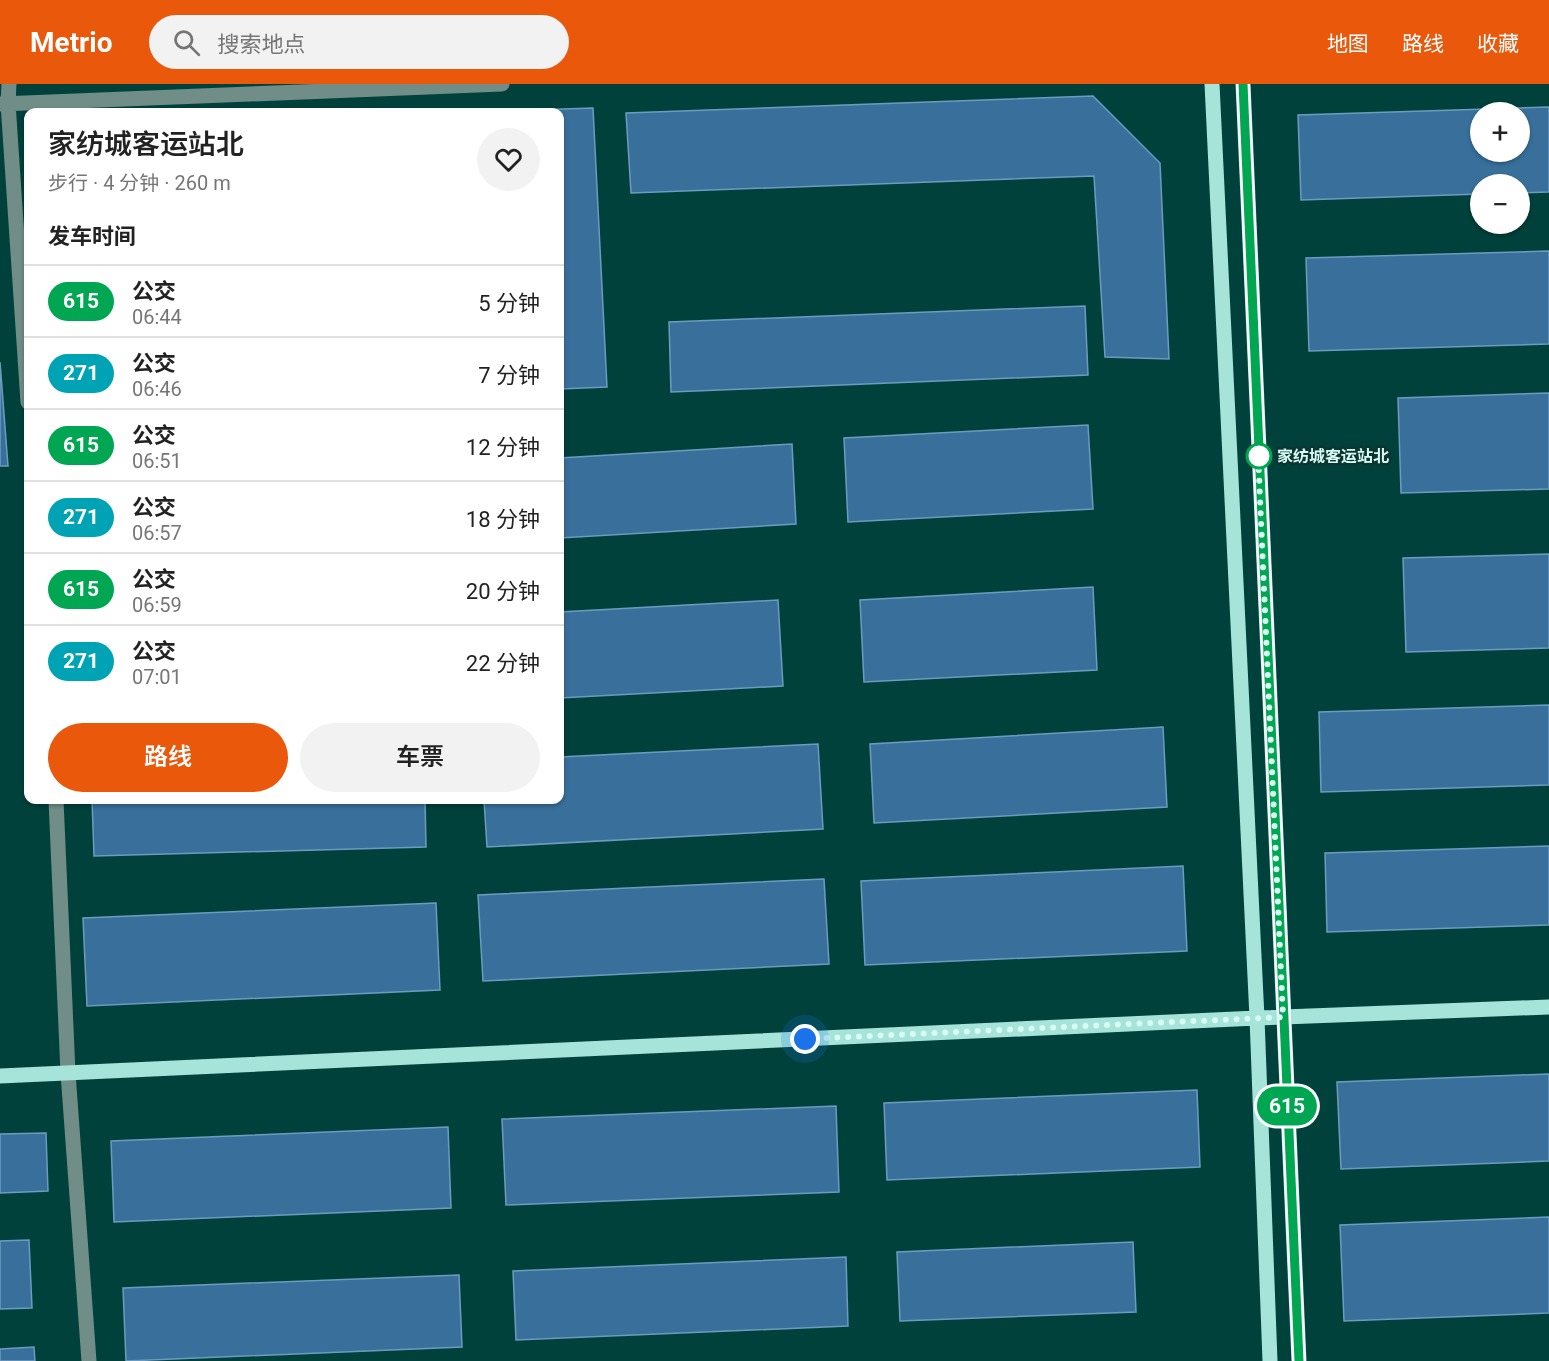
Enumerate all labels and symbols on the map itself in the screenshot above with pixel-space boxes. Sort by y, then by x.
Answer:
marker: 家纺城客运站北 [1246,443,1272,469]
place label: 家纺城客运站北 [1277,447,1389,466]
your location [790,1024,820,1054]
line badge: 615 [1252,1086,1322,1126]

